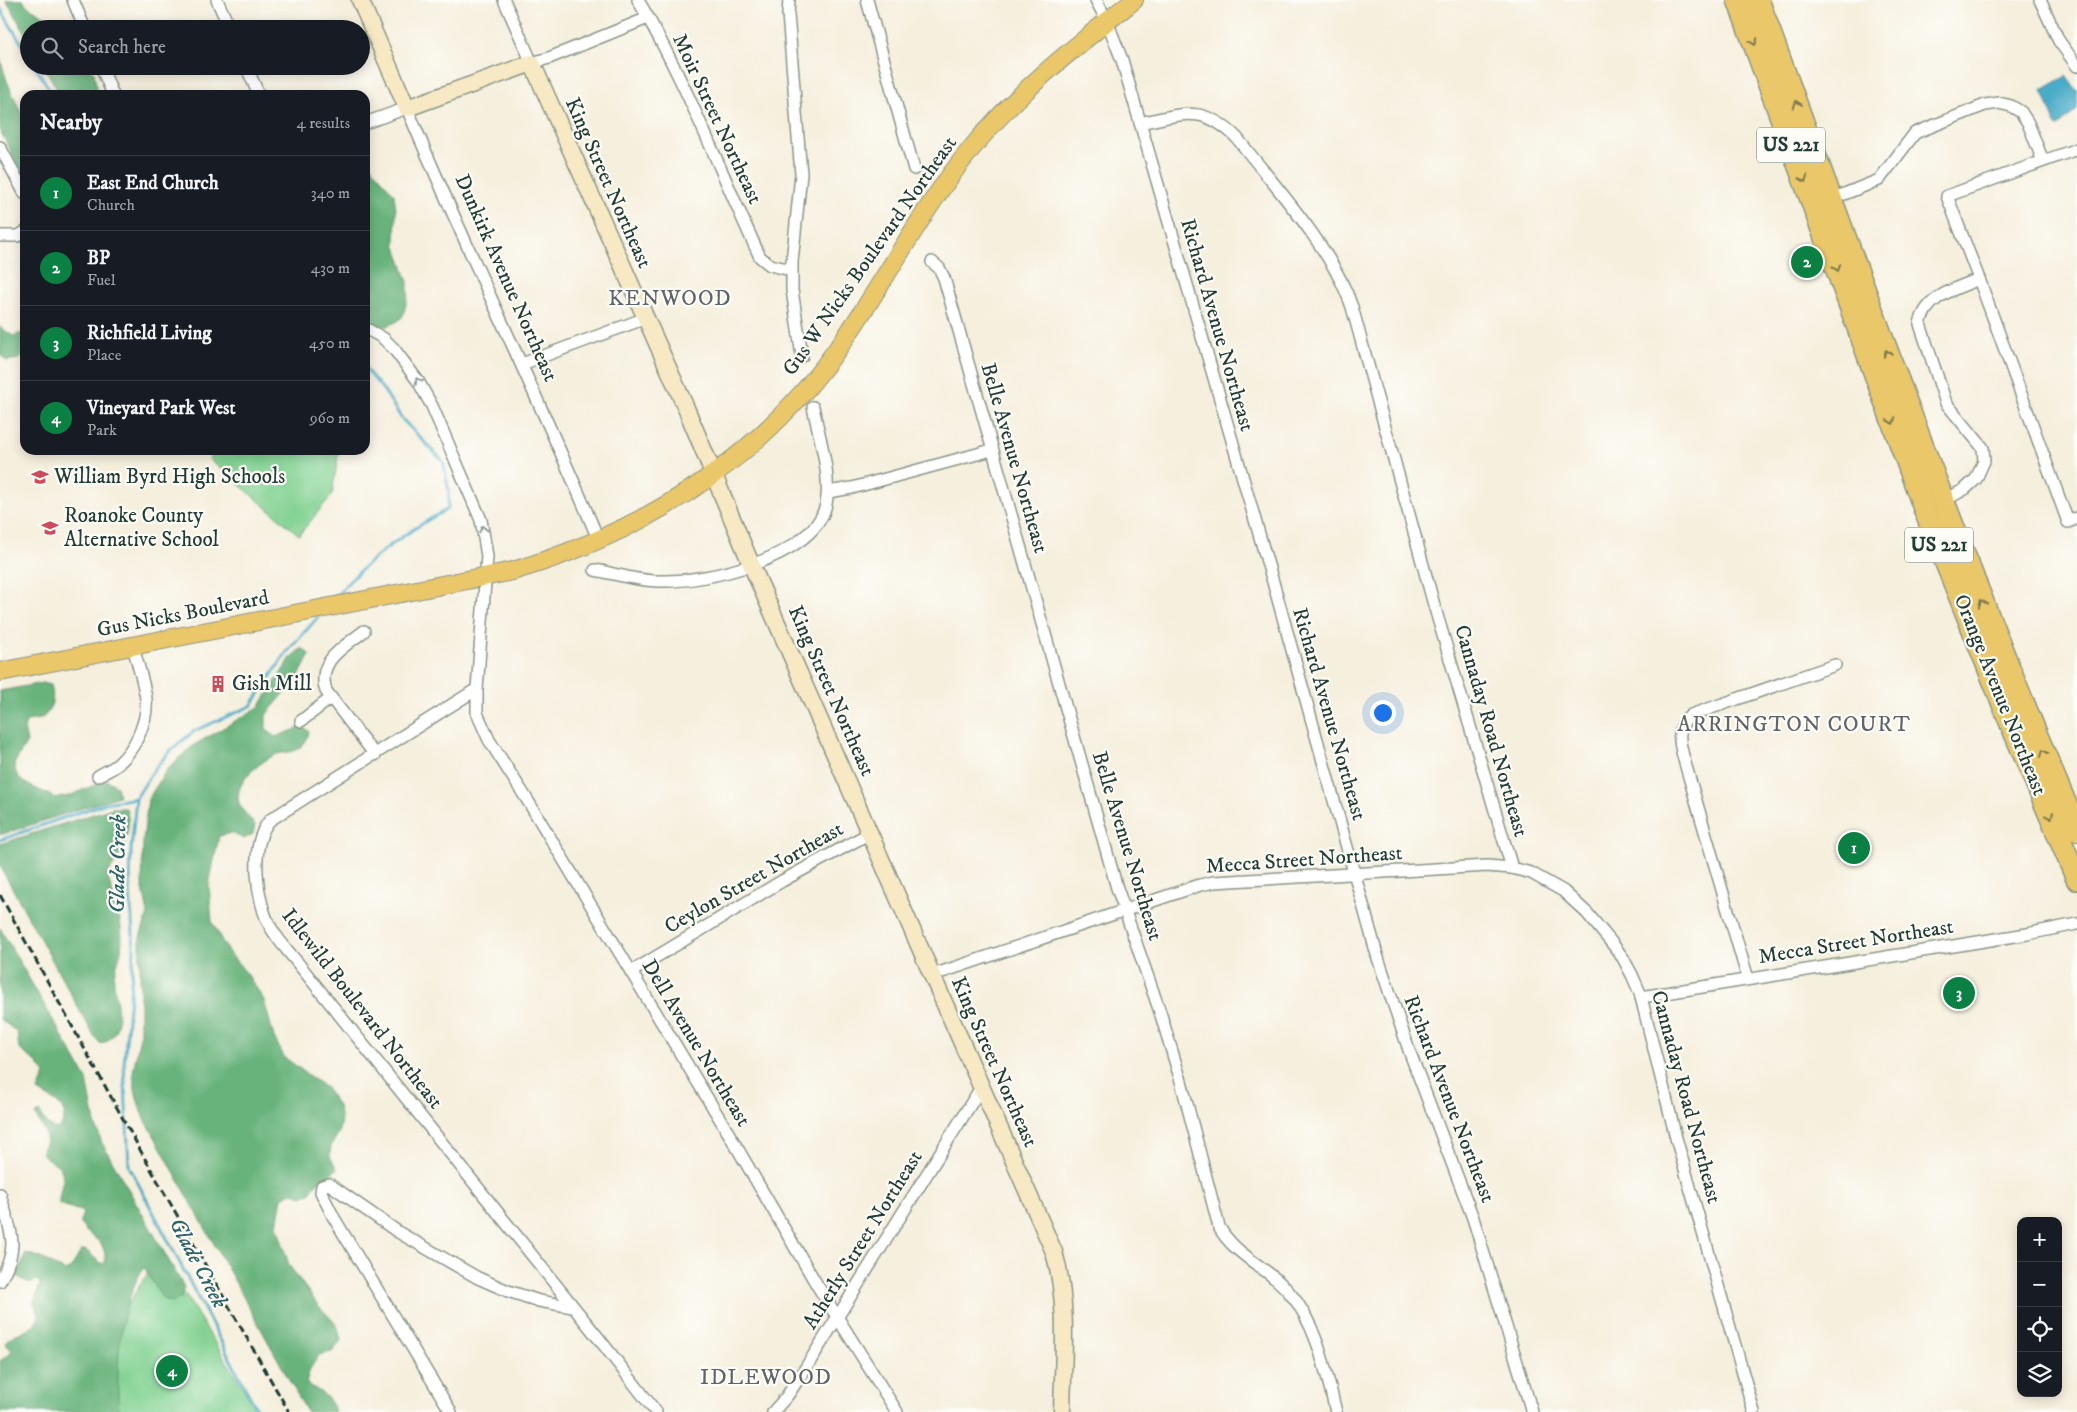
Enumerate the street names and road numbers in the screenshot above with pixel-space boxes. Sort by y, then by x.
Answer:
street label: Moir Street Northeast [666,30,768,208]
street label: King Street Northeast [559,94,657,272]
road number: US 221 [1757,128,1825,162]
street label: Gus W Nicks Boulevard Northeast [777,131,963,381]
street label: Dunkirk Avenue Northeast [449,170,564,386]
street label: Richard Avenue Northeast [1174,216,1260,435]
street label: Belle Avenue Northeast [974,360,1054,556]
road number: US 221 [1905,528,1973,562]
street label: Gus Nicks Boulevard [95,585,272,643]
street label: Orange Avenue Northeast [1948,591,2052,800]
street label: King Street Northeast [782,602,880,780]
street label: Richard Avenue Northeast [1286,605,1372,824]
street label: Cannaday Road Northeast [1448,622,1534,840]
street label: Belle Avenue Northeast [1086,748,1168,944]
street label: Ceylon Street Northeast [660,816,848,940]
street label: Mecca Street Northeast [1205,840,1403,880]
street label: Idlewild Boulevard Northeast [276,904,448,1115]
street label: Mecca Street Northeast [1757,914,1956,970]
street label: Dell Avenue Northeast [636,955,756,1131]
street label: King Street Northeast [945,973,1043,1151]
street label: Cannaday Road Northeast [1645,988,1727,1207]
street label: Richard Avenue Northeast [1397,992,1501,1207]
street label: Atherly Street Northeast [797,1146,929,1334]

